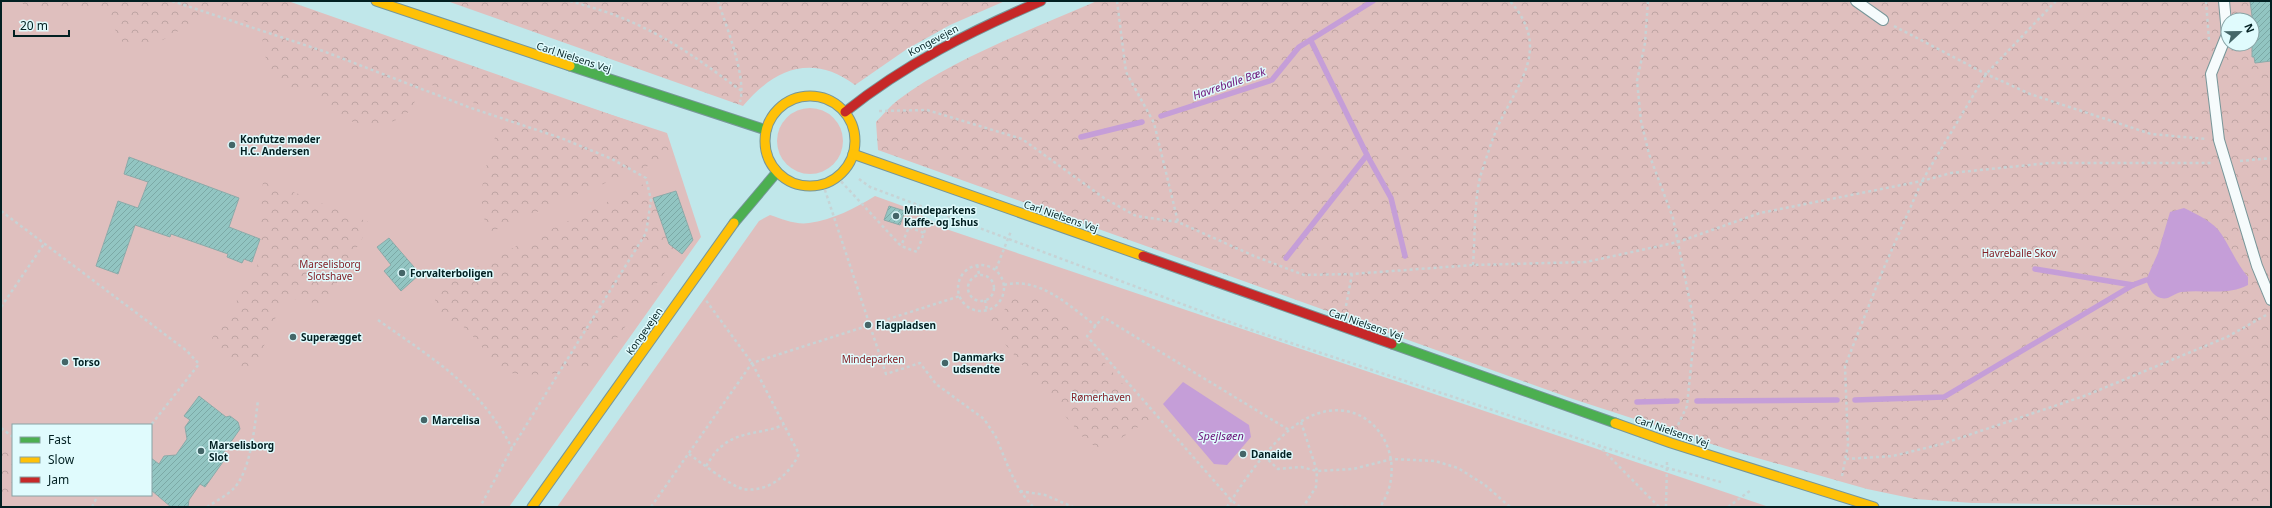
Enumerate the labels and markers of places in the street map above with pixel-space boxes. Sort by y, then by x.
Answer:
place label: Konfutze møder H.C. Andersen [240,132,321,158]
marker: Konfutze møder H.C. Andersen [227,140,237,150]
place label: Mindeparkens Kaffe- og Ishus [904,203,978,229]
marker: Mindeparkens Kaffe- og Ishus [891,211,901,221]
place label: Forvalterboligen [410,266,493,280]
marker: Forvalterboligen [397,268,407,278]
place label: Flagpladsen [876,318,936,332]
marker: Flagpladsen [863,320,873,330]
place label: Superægget [301,330,362,344]
marker: Superægget [288,332,298,342]
place label: Danmarks udsendte [953,350,1004,376]
place label: Torso [73,355,100,369]
marker: Torso [60,357,70,367]
marker: Danmarks udsendte [940,358,950,368]
place label: Marcelisa [432,413,480,427]
marker: Marcelisa [419,415,429,425]
place label: Marselisborg Slot [209,438,274,464]
marker: Marselisborg Slot [196,446,206,456]
place label: Danaide [1251,447,1292,461]
marker: Danaide [1238,449,1248,459]

